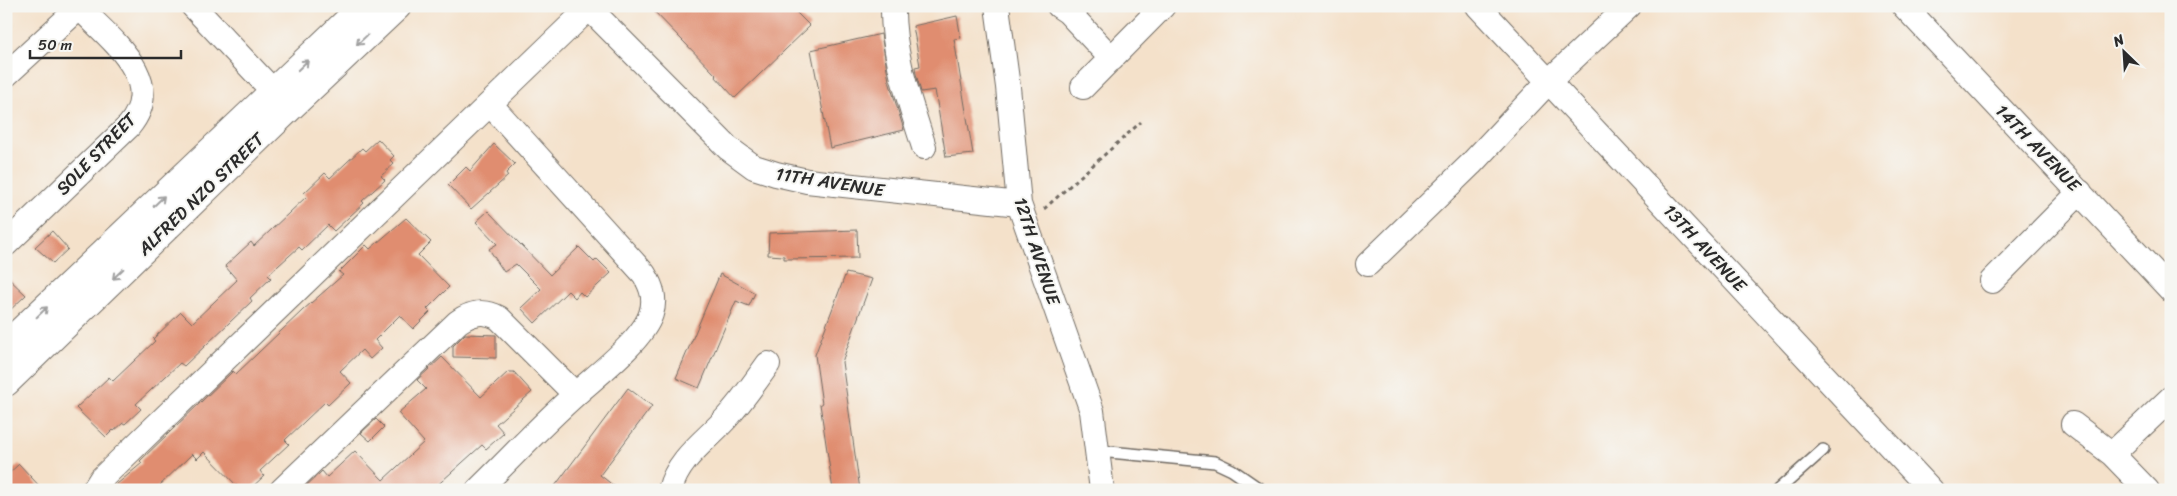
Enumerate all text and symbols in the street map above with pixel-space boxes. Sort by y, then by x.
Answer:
text: N [2108,27,2129,54]
scale bar [30,28,181,60]
north arrow [2100,28,2150,78]
text: 50 m [38,32,73,58]
one-way arrow [355,34,368,46]
one-way arrow [296,59,308,71]
street label: 14TH AVENUE [1987,96,2089,200]
street label: SOLE STREET [48,104,145,203]
street label: ALFRED NZO STREET [129,124,273,264]
street label: 11TH AVENUE [774,158,887,207]
street label: 12TH AVENUE [1004,193,1070,310]
one-way arrow [153,195,166,207]
street label: 13TH AVENUE [1655,196,1755,300]
one-way arrow [113,267,125,279]
one-way arrow [35,306,48,318]

